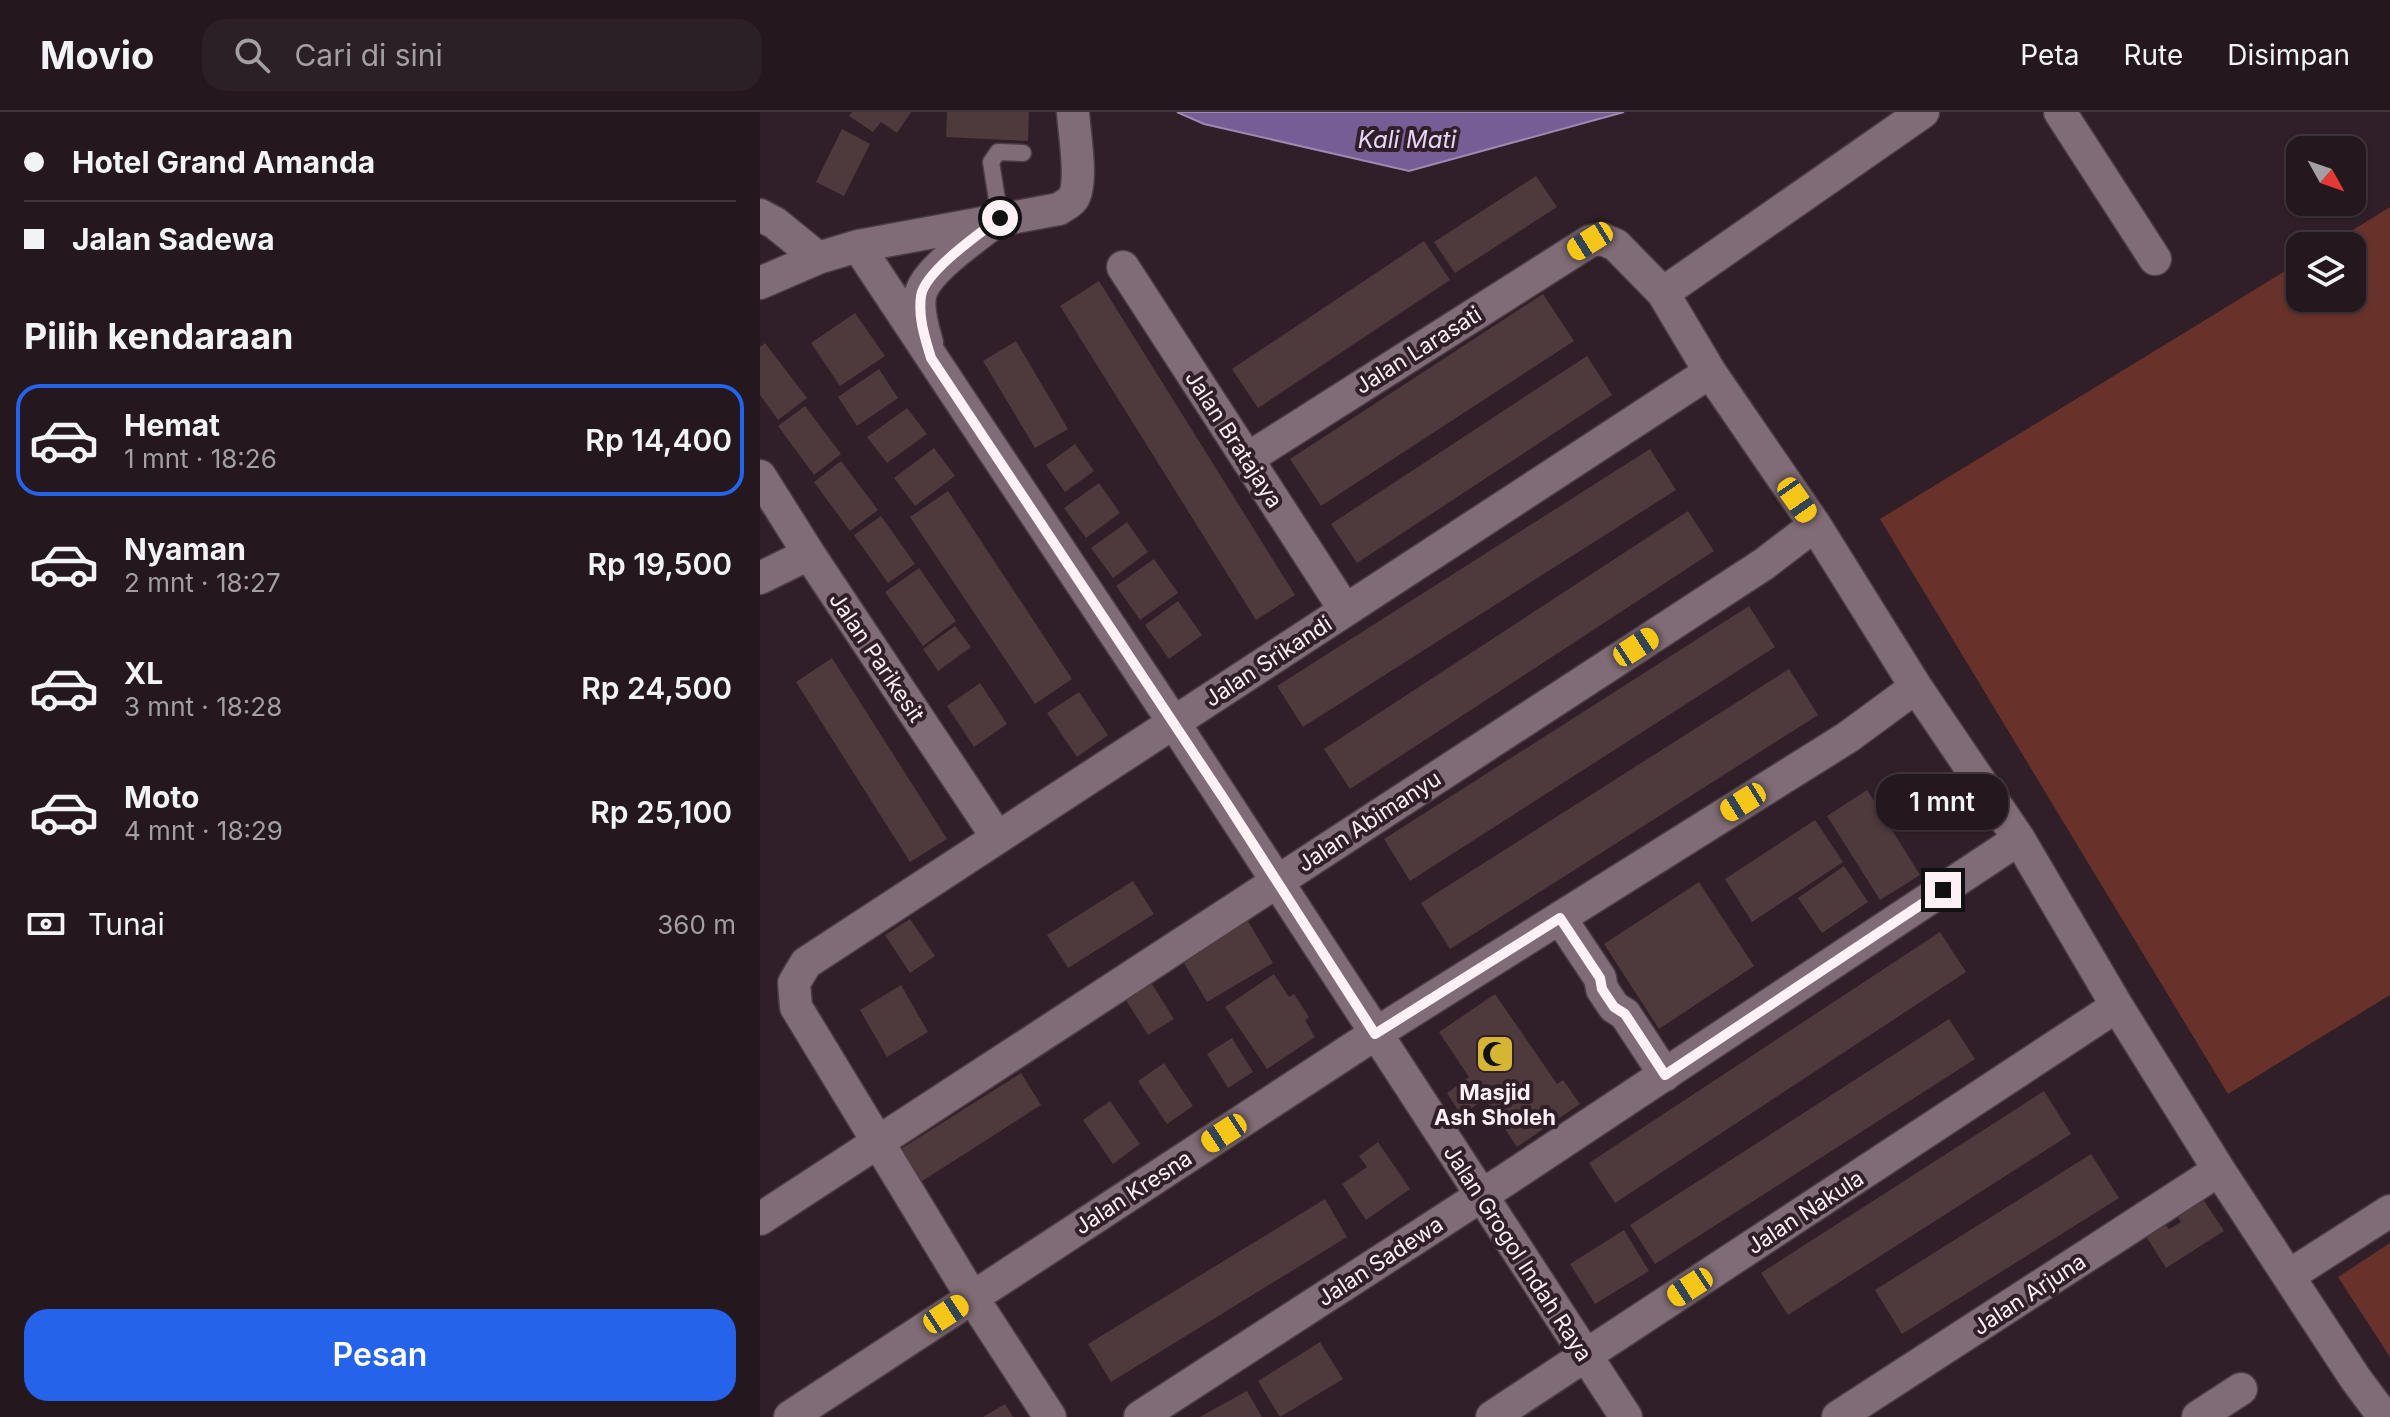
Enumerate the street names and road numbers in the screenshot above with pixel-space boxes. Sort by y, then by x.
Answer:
street label: Jalan Larasati [1350,301,1486,399]
street label: Jalan Bratajaya [1180,365,1288,513]
street label: Jalan Parikesit [824,587,930,727]
street label: Jalan Srikandi [1200,610,1336,712]
street label: Jalan Abimanyu [1293,765,1445,877]
street label: Jalan Grogol Indah Raya [1438,1140,1598,1366]
street label: Jalan Kresna [1070,1145,1196,1239]
street label: Jalan Nakula [1742,1165,1868,1259]
street label: Jalan Sadewa [1312,1211,1448,1311]
street label: Jalan Arjuna [1968,1248,2090,1340]

